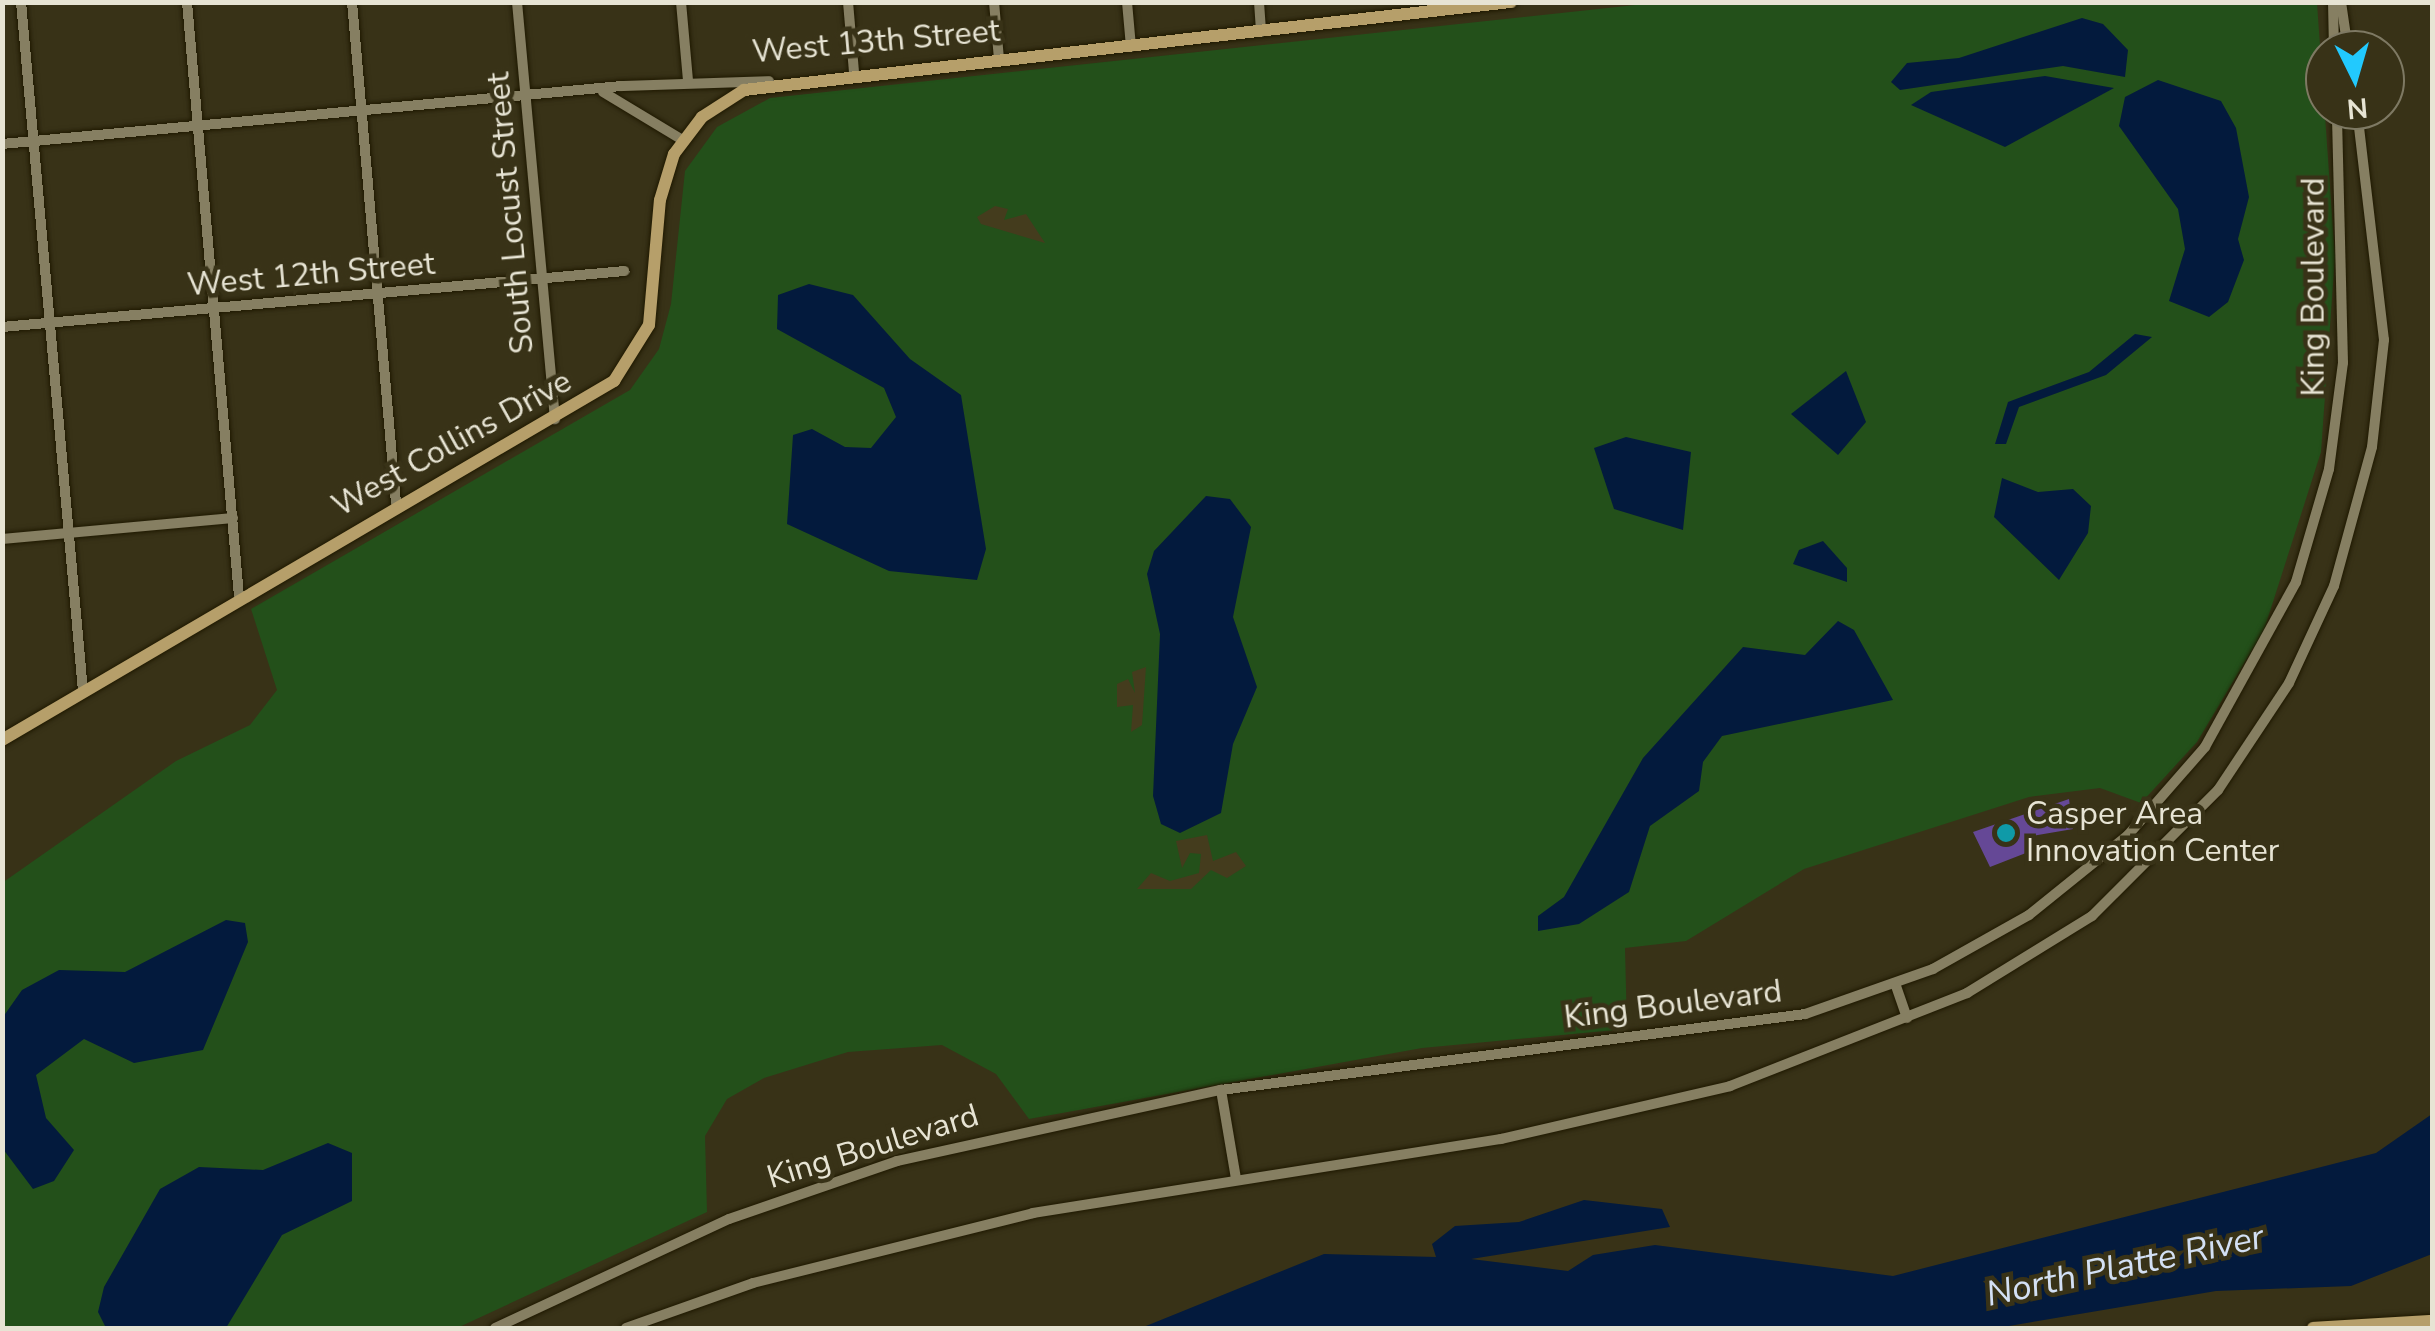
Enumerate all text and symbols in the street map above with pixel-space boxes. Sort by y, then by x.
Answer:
street label: West 13th Street [751,12,1001,72]
north arrow [2305,30,2405,130]
street label: South Locust Street [480,70,542,356]
text: N [2345,88,2370,128]
street label: King Boulevard [2295,177,2333,397]
street label: West 12th Street [186,245,436,305]
street label: West Collins Drive [326,362,578,526]
place label: Casper Area Innovation Center [2026,796,2279,871]
marker: Casper Area Innovation Center [1995,822,2017,844]
street label: King Boulevard [1562,973,1784,1037]
street label: King Boulevard [763,1097,983,1197]
water label: North Platte River [1982,1216,2268,1316]

